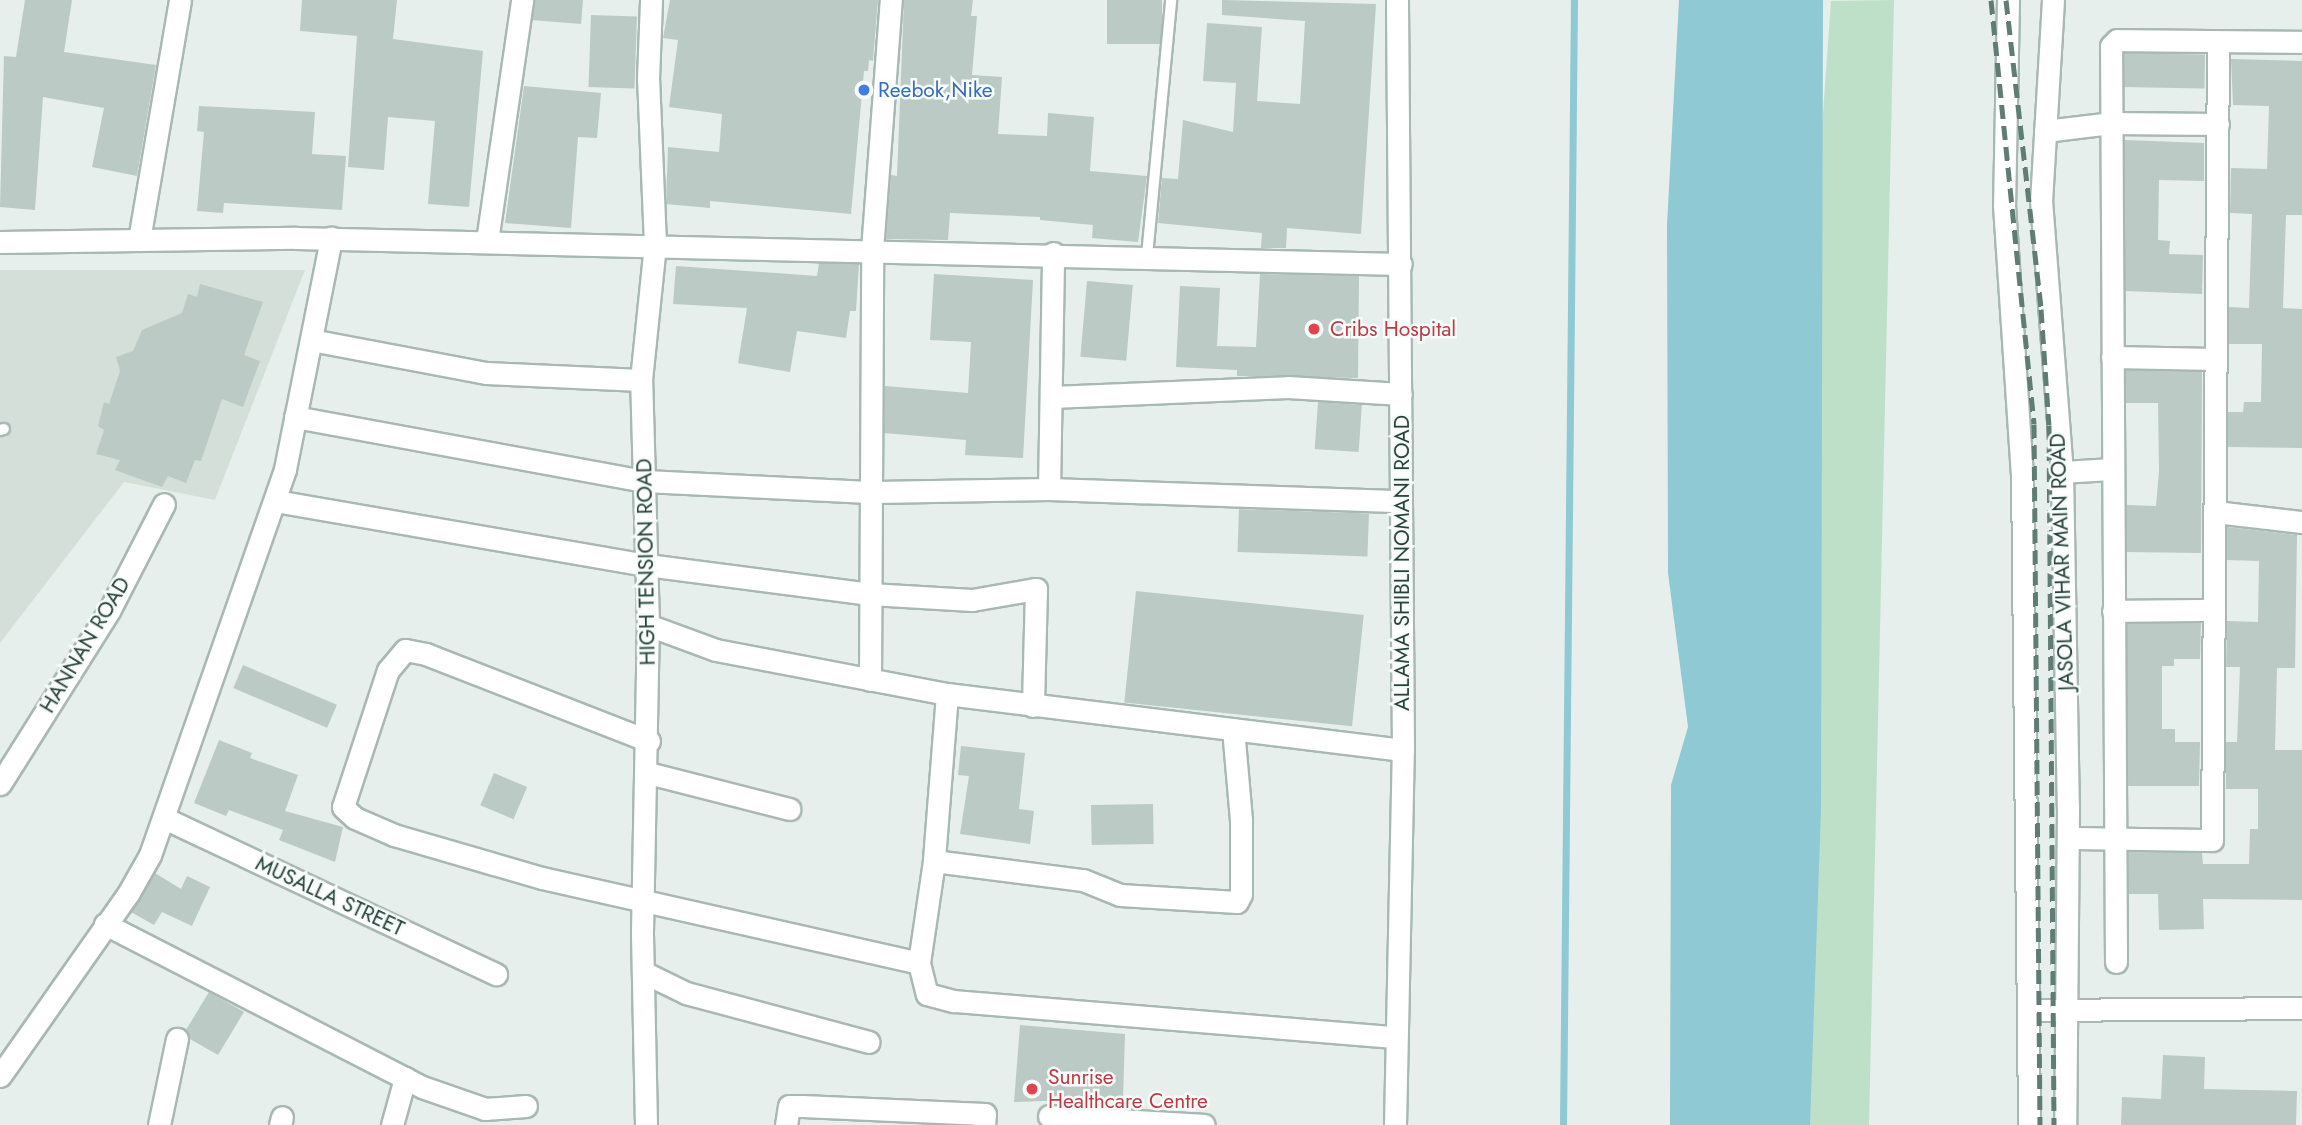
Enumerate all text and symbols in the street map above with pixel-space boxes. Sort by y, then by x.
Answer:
place label: Reebok,Nike [878,77,993,103]
marker: Reebok,Nike [856,82,872,98]
place label: Cribs Hospital [1330,316,1456,342]
marker: Cribs Hospital [1304,319,1324,339]
street label: ALLAMA SHIBLI NOMANI ROAD [1389,415,1415,711]
street label: JASOLA VIHAR MAIN ROAD [2045,433,2079,691]
street label: HIGH TENSION ROAD [632,458,660,666]
street label: HANNAN ROAD [35,573,135,717]
street label: MUSALLA STREET [252,851,408,941]
place label: Sunrise Healthcare Centre [1048,1064,1208,1114]
marker: Sunrise Healthcare Centre [1022,1079,1042,1099]

